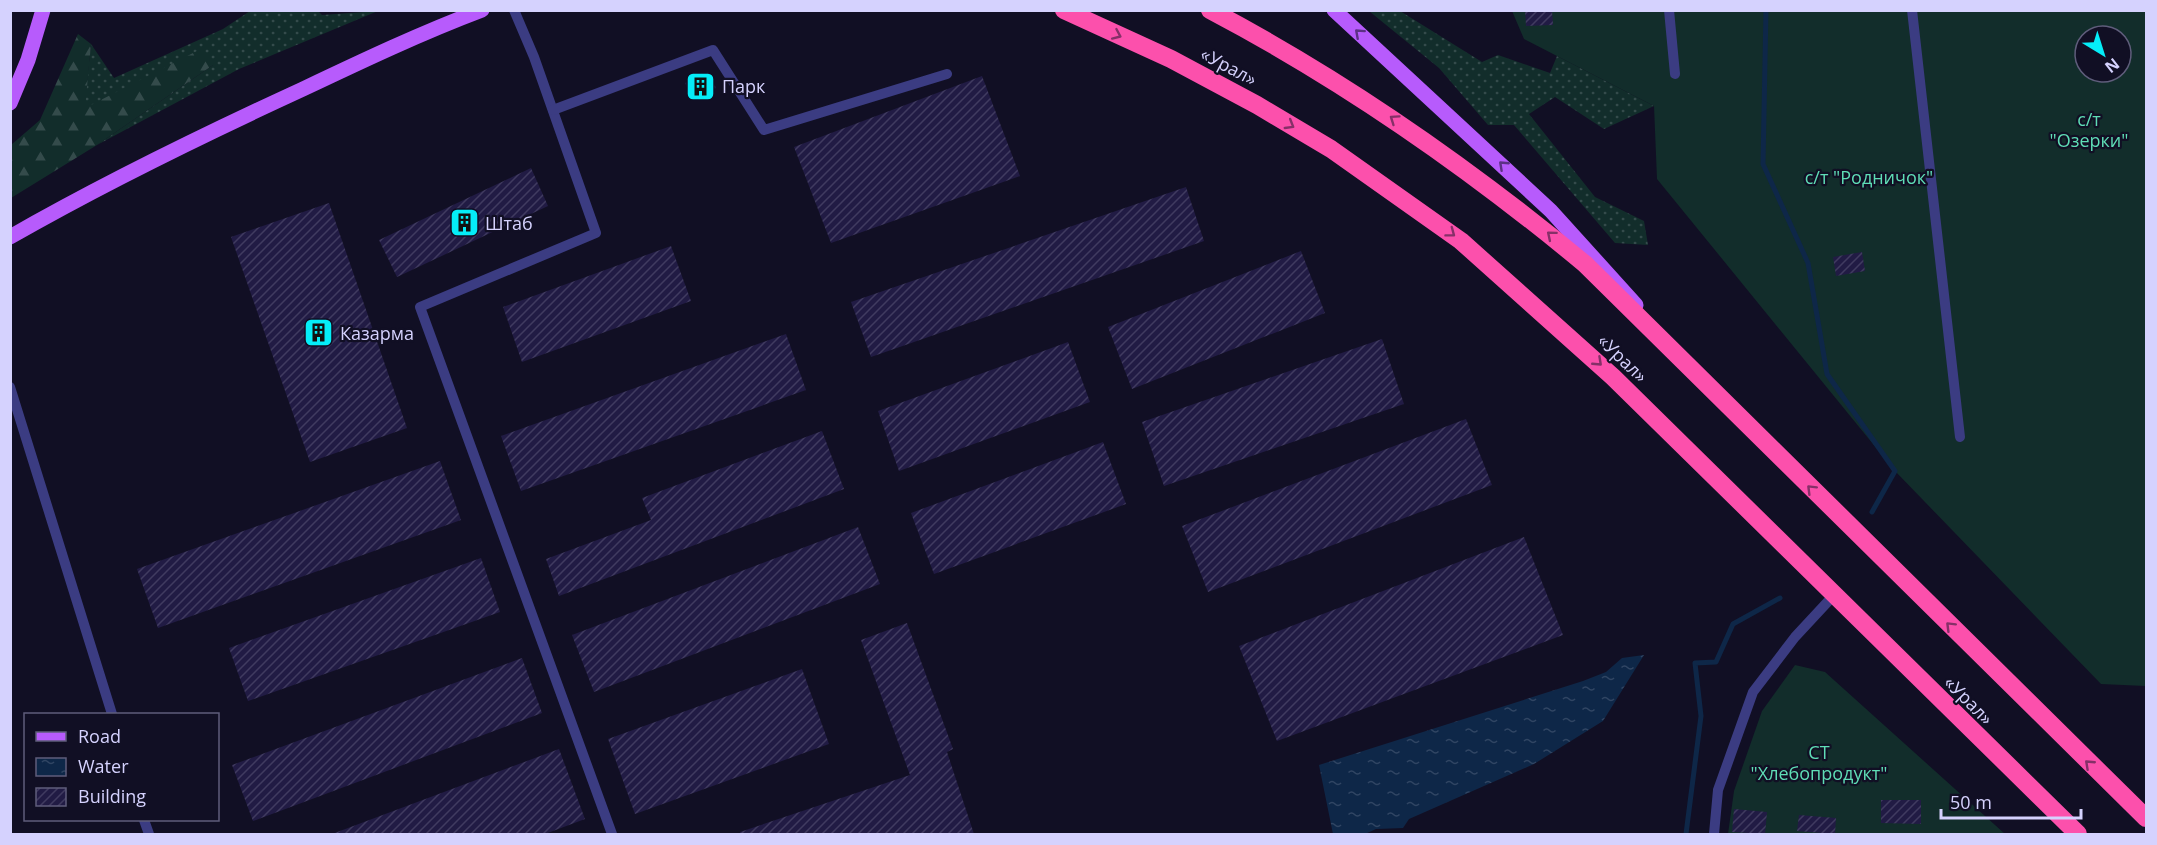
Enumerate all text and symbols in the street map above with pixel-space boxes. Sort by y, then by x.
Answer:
north arrow [2073,24,2133,84]
one-way arrow [1110,27,1121,39]
one-way arrow [1355,29,1366,40]
street label: «Урал» [1197,41,1261,91]
text: N [2100,53,2124,78]
building icon: Парк [685,70,717,102]
place label: Парк [722,74,766,98]
park label: с/т "Озерки" [2050,107,2128,152]
one-way arrow [1390,115,1401,126]
one-way arrow [1284,117,1294,129]
one-way arrow [1499,162,1510,173]
park label: с/т "Родничок" [1805,165,1933,189]
building icon: Штаб [448,207,480,239]
place label: Штаб [485,211,533,235]
one-way arrow [1445,226,1456,237]
one-way arrow [1547,232,1558,243]
building icon: Казарма [303,317,335,349]
place label: Казарма [340,321,414,345]
street label: «Урал» [1593,328,1653,388]
one-way arrow [1591,355,1601,366]
one-way arrow [1808,486,1819,497]
one-way arrow [1947,623,1958,634]
street label: «Урал» [1939,670,1999,730]
legend [24,713,219,821]
text: Road [78,724,121,748]
park label: СТ "Хлебопродукт" [1751,740,1887,785]
text: Water [78,754,129,778]
one-way arrow [2085,760,2096,771]
scale bar [1941,782,2080,820]
text: Building [78,784,146,808]
text: 50 m [1950,790,1992,814]

